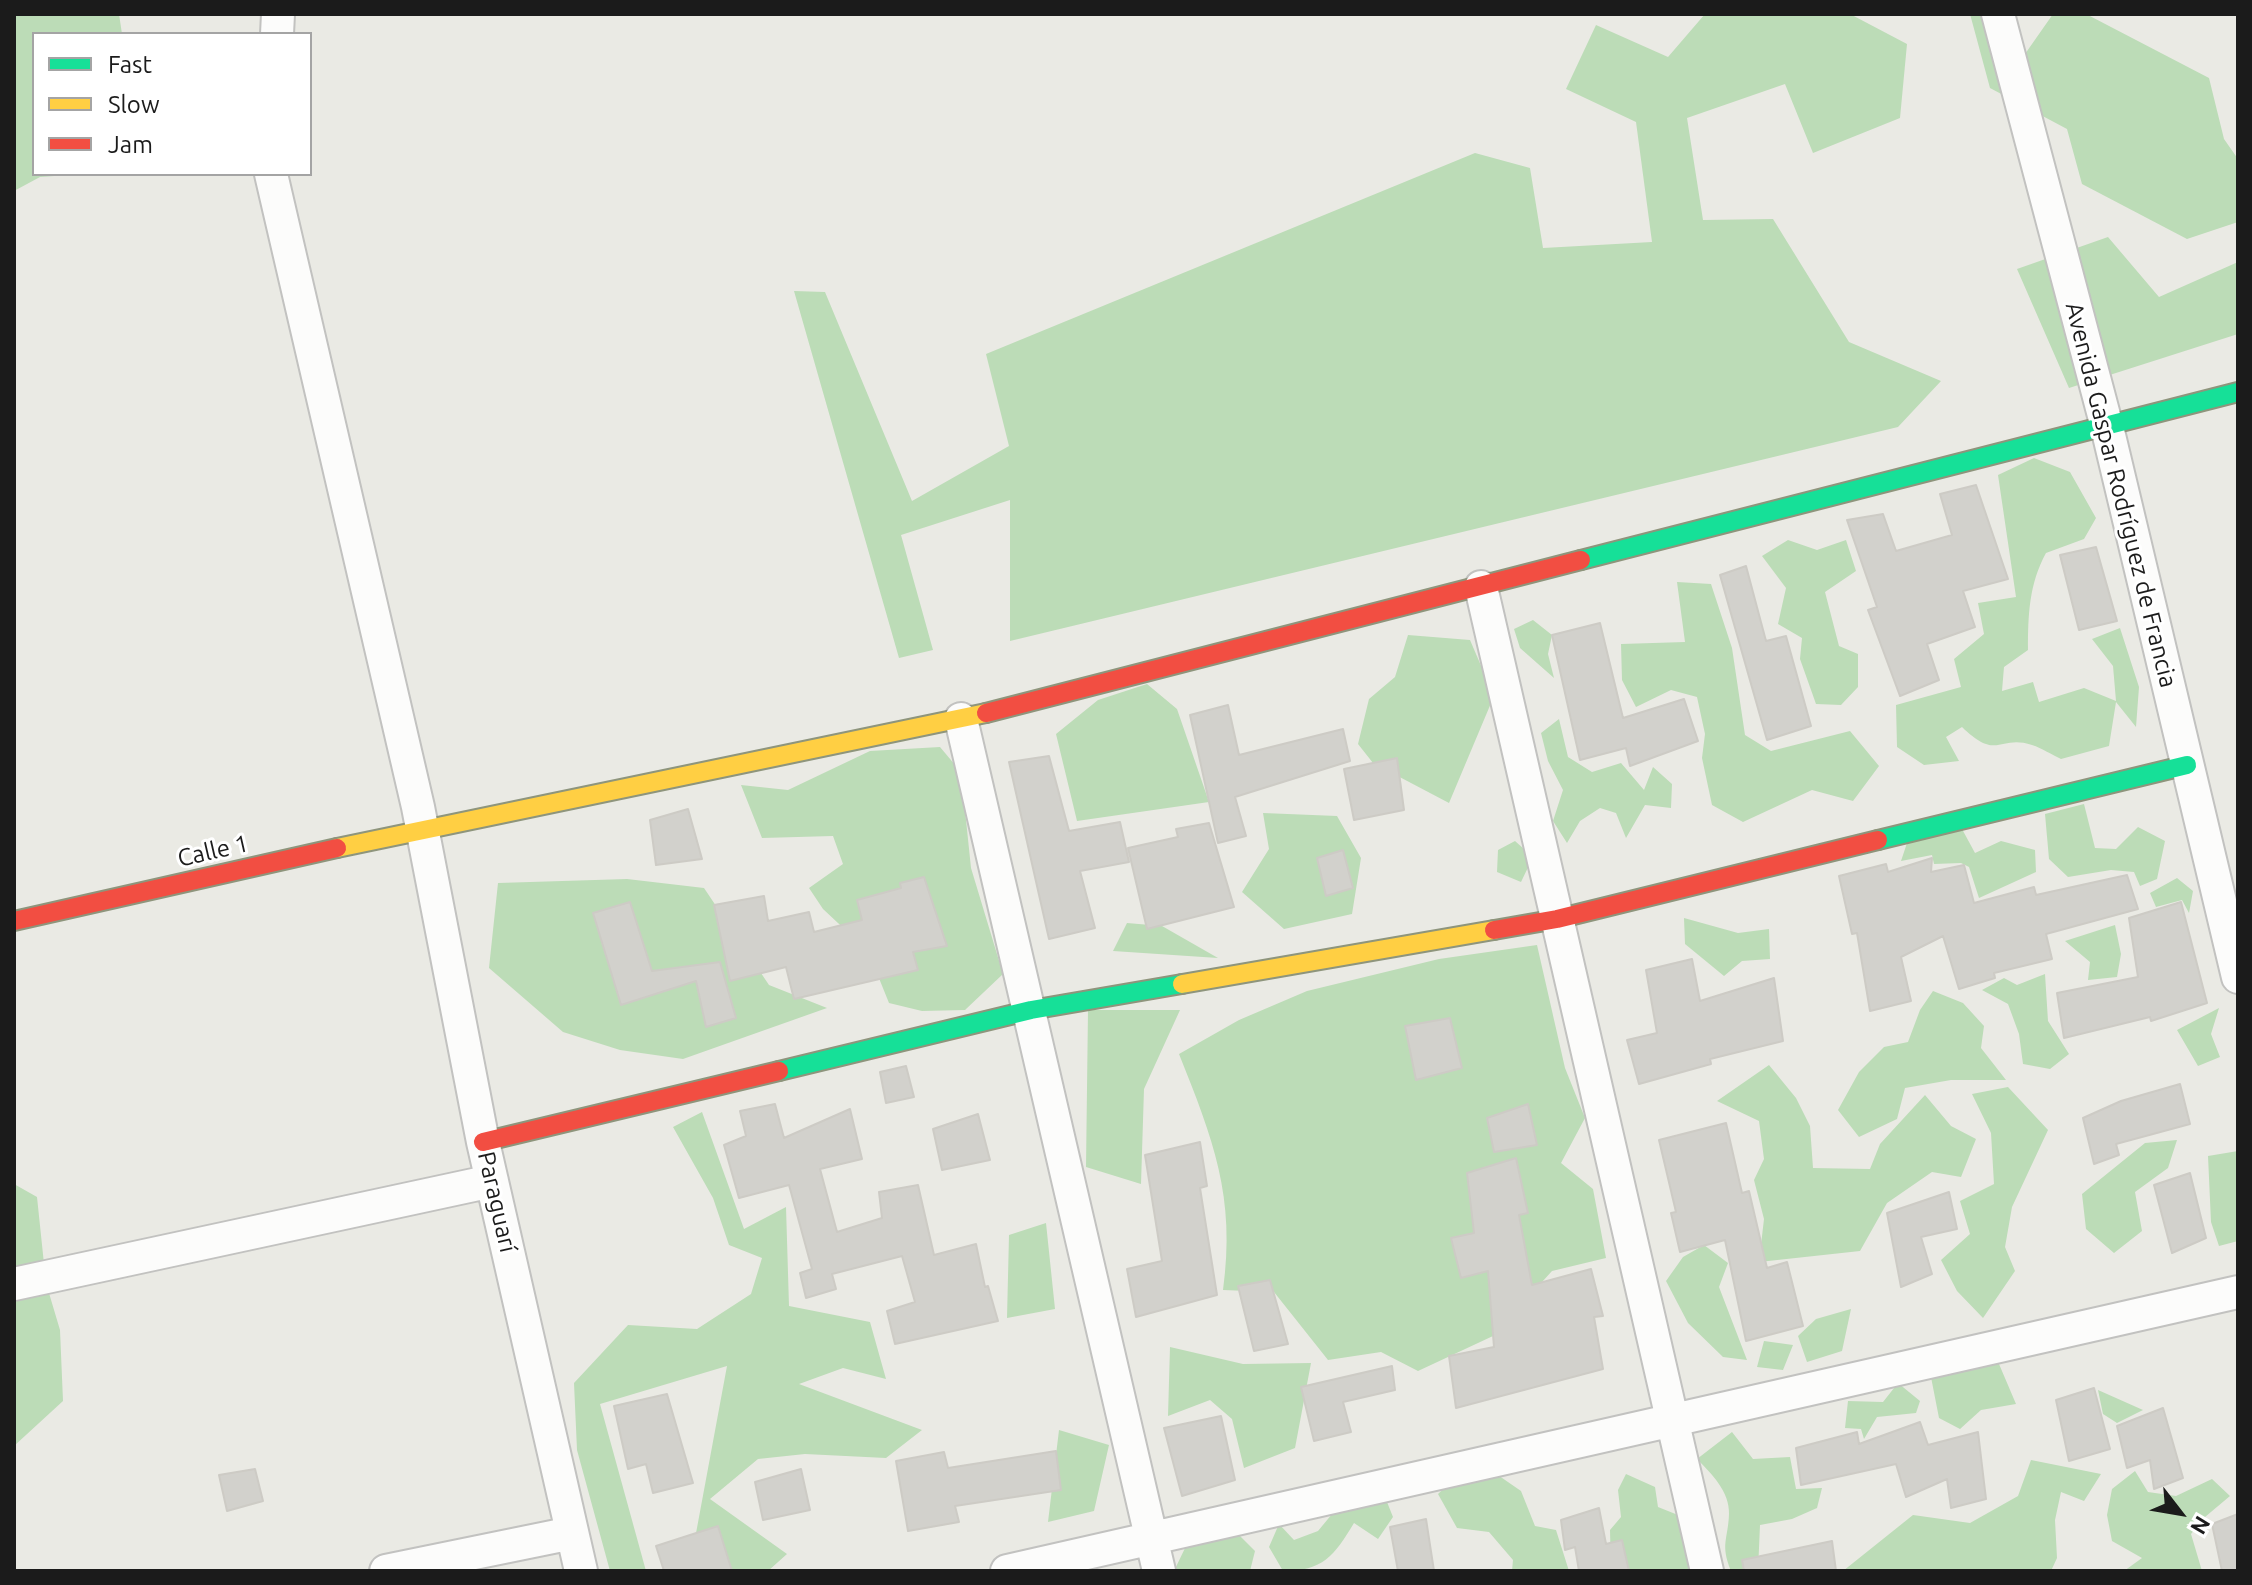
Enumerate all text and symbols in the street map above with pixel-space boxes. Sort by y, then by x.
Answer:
legend [32,32,312,176]
text: Fast [108,51,152,78]
text: Slow [108,91,160,118]
text: Jam [108,131,153,158]
street label: Avenida Gaspar Rodríguez de Francia [2059,299,2183,691]
street label: Calle 1 [175,829,251,873]
street label: Paraguarí [471,1149,523,1255]
north arrow [2140,1473,2220,1553]
text: N [2186,1512,2216,1539]

